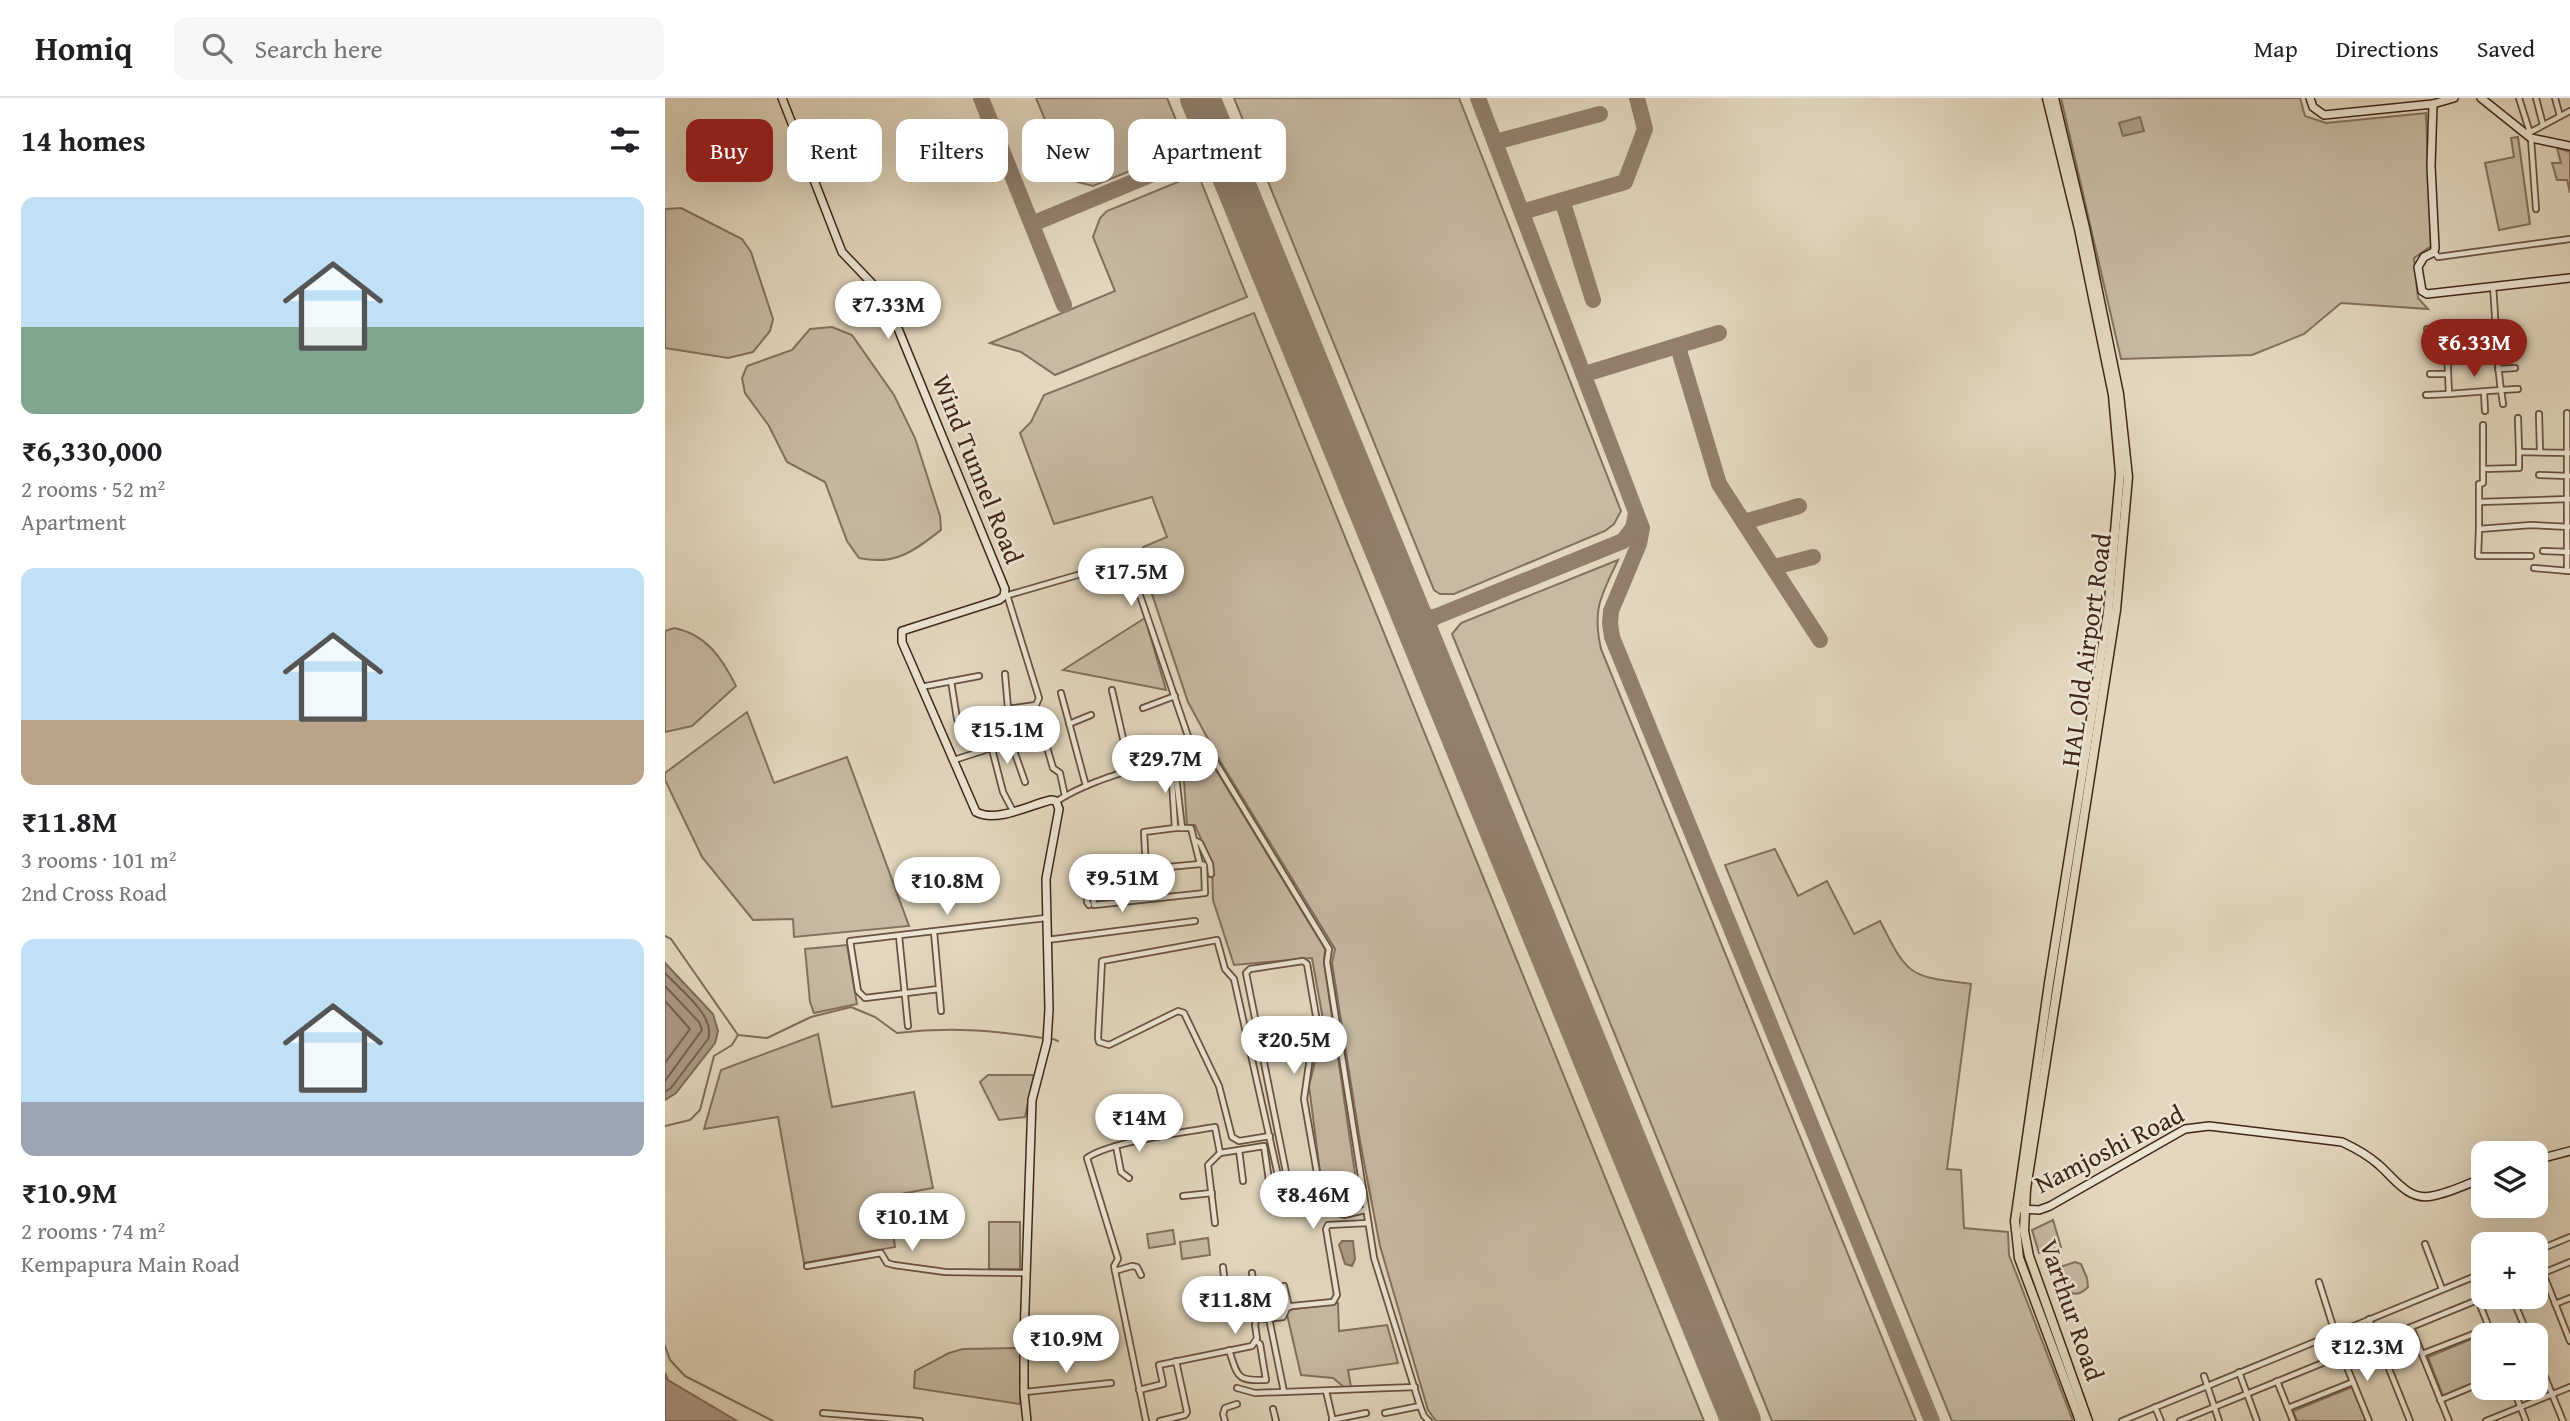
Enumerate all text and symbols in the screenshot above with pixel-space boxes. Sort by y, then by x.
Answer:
search box [174,17,664,80]
text: Homiq [35,24,132,72]
icon: search [198,29,236,67]
text: Search here [254,29,383,68]
text: Map [2254,31,2298,66]
text: Directions [2336,31,2439,66]
text: Saved [2477,31,2535,66]
text: 14 homes [21,118,146,162]
chip: Buy [686,119,773,182]
chip: Rent [787,119,882,182]
chip: Filters [896,119,1008,182]
chip: New [1022,119,1114,182]
chip: Apartment [1128,119,1286,182]
icon: filters [606,121,644,159]
icon: home [270,243,396,369]
pin: ₹7.33M [831,282,945,341]
text: ₹7.33M [851,287,925,320]
pin: ₹6.33M [2417,320,2531,379]
text: ₹6.33M [2437,325,2511,358]
street label: Wind Tunnel Road [923,368,1034,569]
text: ₹6,330,000 [21,428,162,472]
text: 2 rooms · 52 m² [21,472,165,505]
text: Apartment [21,505,126,538]
street label: HAL Old Airport Road [2050,531,2121,769]
pin: ₹17.5M [1074,548,1188,608]
text: ₹17.5M [1094,554,1168,587]
icon: home [270,614,396,740]
pin: ₹15.1M [950,706,1064,766]
text: ₹15.1M [970,712,1044,745]
pin: ₹29.7M [1108,736,1222,795]
text: ₹29.7M [1128,741,1202,774]
text: ₹11.8M [21,799,117,843]
text: 3 rooms · 101 m² [21,843,176,876]
pin: ₹9.51M [1065,854,1179,914]
pin: ₹10.8M [890,858,1004,917]
text: ₹9.51M [1085,860,1159,893]
text: ₹10.8M [910,863,984,896]
text: 2nd Cross Road [21,876,167,909]
icon: home [270,985,396,1111]
pin: ₹20.5M [1237,1016,1351,1076]
text: ₹20.5M [1257,1022,1331,1055]
pin: ₹14M [1098,1094,1180,1154]
street label: Namjoshi Road [2027,1094,2190,1203]
text: ₹14M [1111,1100,1167,1133]
map controls [2471,1141,2548,1400]
button: layers [2471,1141,2548,1218]
text: ₹10.9M [21,1170,117,1214]
pin: ₹8.46M [1256,1172,1370,1231]
text: ₹8.46M [1276,1177,1350,1210]
pin: ₹10.1M [855,1194,969,1253]
text: ₹10.1M [875,1199,949,1232]
text: 2 rooms · 74 m² [21,1214,165,1247]
button: + [2471,1232,2548,1309]
street label: Varthur Road [2030,1234,2115,1386]
text: Kempapura Main Road [21,1247,240,1280]
pin: ₹11.8M [1178,1276,1292,1336]
text: ₹11.8M [1198,1282,1272,1315]
pin: ₹10.9M [1009,1316,1123,1375]
text: ₹10.9M [1029,1321,1103,1354]
button: − [2471,1323,2548,1400]
pin: ₹12.3M [2310,1324,2424,1383]
text: ₹12.3M [2330,1329,2404,1362]

